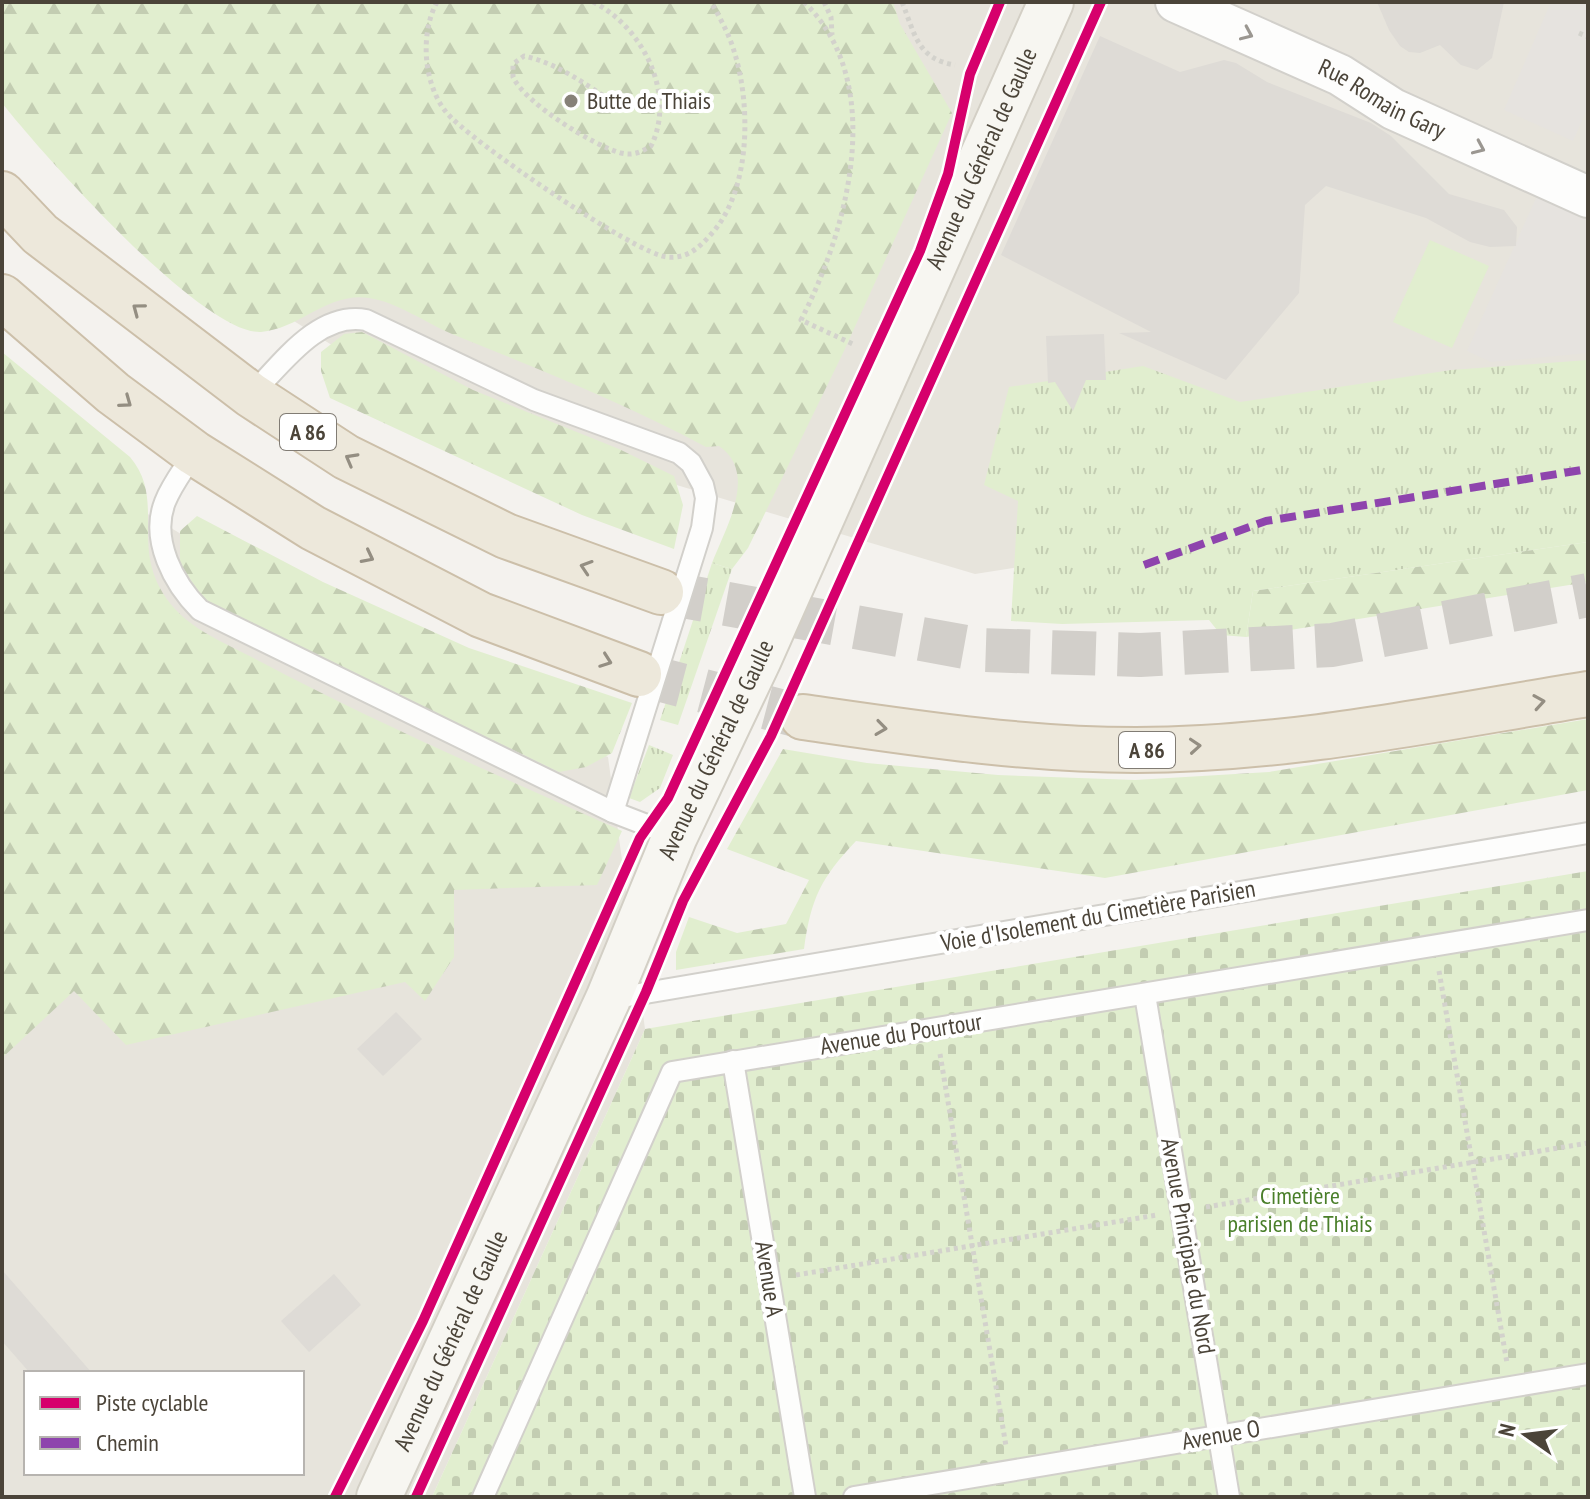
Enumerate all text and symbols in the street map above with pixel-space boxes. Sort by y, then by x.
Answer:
one-way arrow [1238,24,1253,40]
street label: Avenue du Général de Gaulle [918,43,1044,274]
street label: Rue Romain Gary [1314,51,1451,146]
place label: Butte de Thiais [587,85,711,116]
marker: Butte de Thiais [562,92,580,110]
one-way arrow [1471,138,1486,154]
one-way arrow [133,304,147,318]
one-way arrow [117,392,131,407]
road number: A 86 [280,414,336,450]
one-way arrow [344,453,359,468]
one-way arrow [360,547,375,562]
one-way arrow [580,561,594,577]
street label: Avenue du Général de Gaulle [651,635,781,864]
one-way arrow [598,651,612,668]
one-way arrow [1532,694,1545,711]
one-way arrow [874,719,888,736]
road number: A 86 [1119,732,1175,768]
one-way arrow [1189,738,1202,755]
street label: Voie d'Isolement du Cimetière Parisien [937,873,1258,959]
street label: Avenue du Pourtour [818,1005,985,1062]
street label: Avenue Principale du Nord [1154,1135,1223,1356]
park label: Cimetière parisien de Thiais [1228,1180,1372,1239]
street label: Avenue du Général de Gaulle [386,1225,514,1456]
street label: Avenue A [748,1239,791,1320]
legend [24,1371,304,1475]
text: Piste cyclable [96,1387,209,1418]
north arrow [1486,1395,1566,1475]
street label: Avenue O [1179,1412,1262,1457]
text: N [1492,1421,1522,1439]
text: Chemin [96,1427,159,1458]

